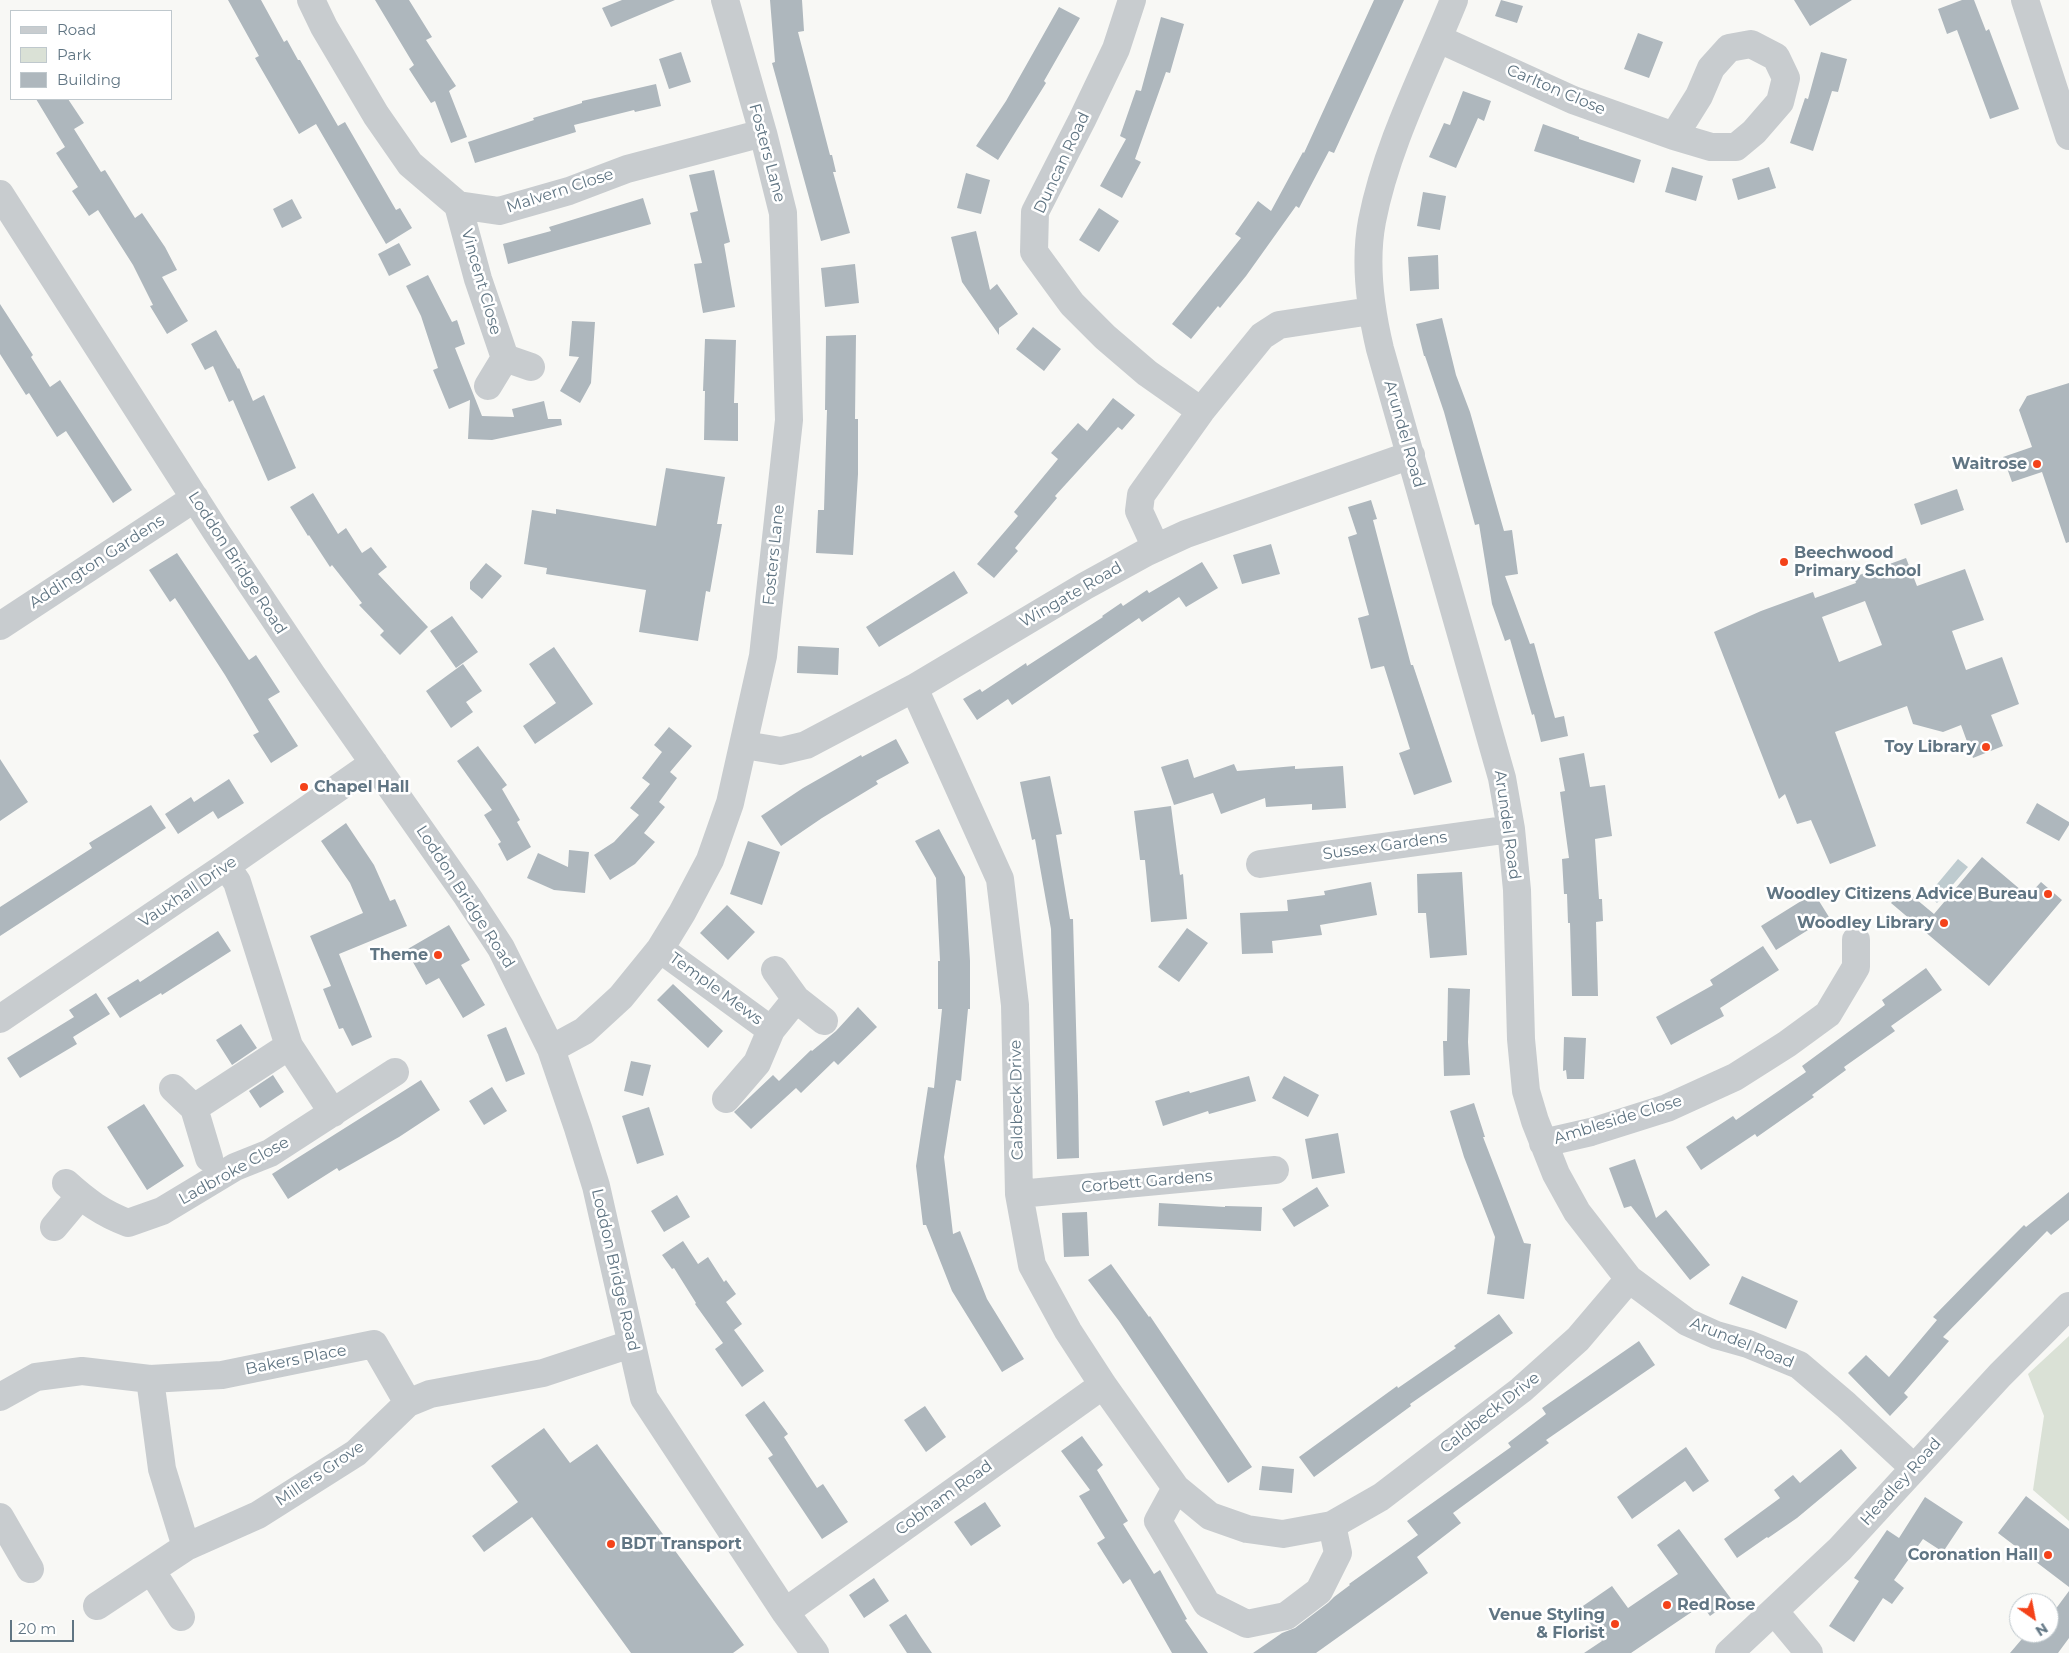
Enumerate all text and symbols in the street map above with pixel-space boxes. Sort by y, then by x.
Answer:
legend [10,10,172,100]
text: Road [57,20,96,39]
text: Park [57,45,91,64]
street label: Carlton Close [1504,61,1608,119]
text: Building [57,70,121,89]
street label: Fosters Lane [745,102,789,204]
street label: Duncan Road [1030,109,1094,217]
street label: Malvern Close [504,165,616,217]
street label: Vincent Close [457,227,505,337]
street label: Arundel Road [1380,378,1428,490]
place label: Waitrose [1952,454,2027,474]
marker: Waitrose [2031,458,2043,470]
street label: Loddon Bridge Road [184,488,290,638]
street label: Fosters Lane [759,504,789,606]
street label: Addington Gardens [26,511,168,613]
place label: Beechwood Primary School [1794,543,1921,581]
marker: Beechwood Primary School [1778,556,1790,568]
street label: Wingate Road [1016,558,1126,632]
place label: Toy Library [1885,737,1976,757]
marker: Toy Library [1980,741,1992,753]
street label: Arundel Road [1490,769,1524,881]
place label: Chapel Hall [314,777,409,797]
marker: Chapel Hall [298,781,310,793]
street label: Loddon Bridge Road [412,822,518,972]
street label: Sussex Gardens [1322,828,1448,864]
street label: Vauxhall Drive [135,852,241,932]
place label: Woodley Citizens Advice Bureau [1766,884,2038,904]
marker: Woodley Citizens Advice Bureau [2042,888,2054,900]
place label: Woodley Library [1797,913,1934,933]
marker: Woodley Library [1938,917,1950,929]
place label: Theme [370,945,428,965]
marker: Theme [432,949,444,961]
street label: Temple Mews [666,949,766,1029]
street label: Caldbeck Drive [1006,1039,1028,1161]
street label: Ambleside Close [1551,1091,1685,1149]
street label: Ladbroke Close [176,1133,292,1209]
street label: Corbett Gardens [1080,1167,1214,1197]
street label: Loddon Bridge Road [587,1187,643,1353]
street label: Arundel Road [1687,1313,1797,1373]
street label: Bakers Place [244,1341,348,1379]
street label: Caldbeck Drive [1436,1368,1544,1458]
street label: Headley Road [1857,1434,1945,1530]
street label: Millers Grove [272,1437,368,1511]
street label: Cobham Road [892,1456,996,1540]
place label: BDT Transport [621,1534,742,1554]
marker: BDT Transport [605,1538,617,1550]
place label: Coronation Hall [1908,1545,2038,1565]
marker: Coronation Hall [2042,1549,2054,1561]
north arrow [2009,1593,2059,1643]
place label: Red Rose [1677,1595,1755,1615]
marker: Red Rose [1661,1599,1673,1611]
place label: Venue Styling & Florist [1489,1605,1605,1643]
scale bar [12,1610,76,1642]
marker: Venue Styling & Florist [1609,1618,1621,1630]
text: 20 m [18,1619,56,1638]
text: N [2032,1619,2051,1640]

